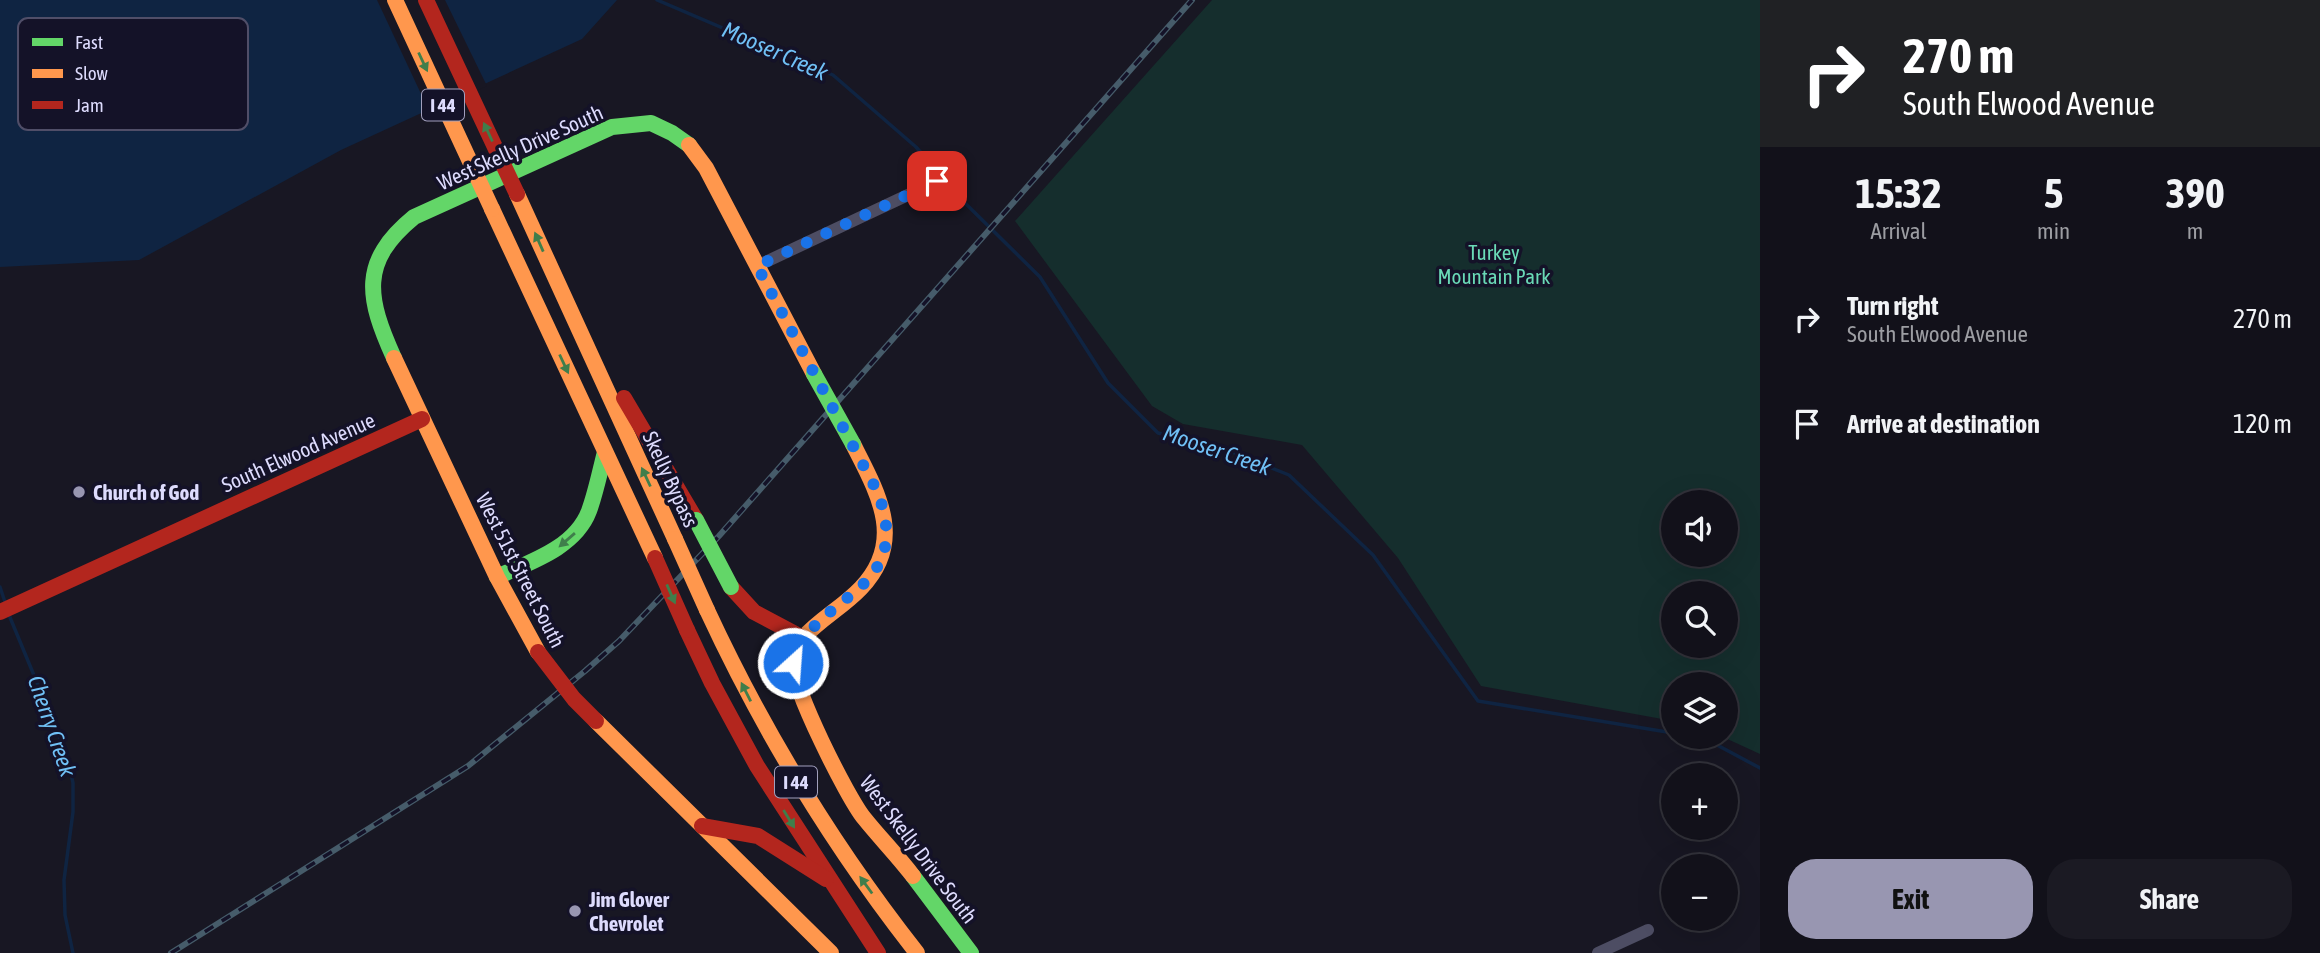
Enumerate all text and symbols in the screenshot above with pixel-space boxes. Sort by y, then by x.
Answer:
water label: Mooser Creek [718,16,832,86]
legend [18,18,248,130]
text: 270 m [1903,27,2014,83]
icon: right [1788,28,1879,119]
text: Fast [75,31,103,53]
one-way arrow [418,52,429,72]
text: Slow [75,62,109,84]
text: South Elwood Avenue [1903,85,2155,122]
road number: I 44 [422,90,464,120]
text: Jam [75,94,104,116]
street label: West Skelly Drive South [433,100,607,194]
one-way arrow [482,122,494,142]
pin [907,151,967,211]
icon: arrive [918,162,956,200]
text: 15:32 [1855,169,1942,217]
text: 5 [2044,169,2063,217]
text: 390 [2165,169,2225,217]
text: Arrival [1870,218,1927,244]
text: min [2037,218,2070,244]
text: m [2187,218,2203,244]
one-way arrow [533,232,545,252]
park label: Turkey Mountain Park [1437,240,1551,288]
text: Turn right [1847,291,1938,321]
icon: right [1788,300,1826,338]
text: 270 m [2233,304,2292,334]
text: South Elwood Avenue [1847,321,2028,347]
one-way arrow [558,354,570,374]
icon: arrive [1788,405,1826,443]
street label: South Elwood Avenue [218,407,378,497]
text: Arrive at destination [1847,409,2040,439]
text: 120 m [2233,409,2292,439]
water label: Mooser Creek [1160,419,1275,481]
street label: Skelly Bypass [638,427,704,531]
one-way arrow [641,467,652,487]
place label: Church of God [93,480,199,504]
marker: Church of God [71,484,87,500]
street label: West 51st Street South [472,489,570,651]
map controls [1661,490,1738,931]
button: sound [1661,490,1738,567]
one-way arrow [558,532,576,548]
button: search [1661,581,1738,658]
one-way arrow [665,584,677,604]
position arrow [756,626,830,700]
water label: Cherry Creek [23,672,82,781]
button: layers [1661,672,1738,749]
one-way arrow [740,682,752,702]
button: + [1661,763,1738,840]
road number: I 44 [775,766,817,797]
street label: West Skelly Drive South [856,770,982,928]
one-way arrow [783,809,796,828]
button: − [1661,854,1738,931]
button: Exit [1788,859,2033,939]
button: Share [2047,859,2292,939]
one-way arrow [859,876,873,894]
place label: Jim Glover Chevrolet [588,887,670,935]
marker: Jim Glover Chevrolet [567,903,583,919]

